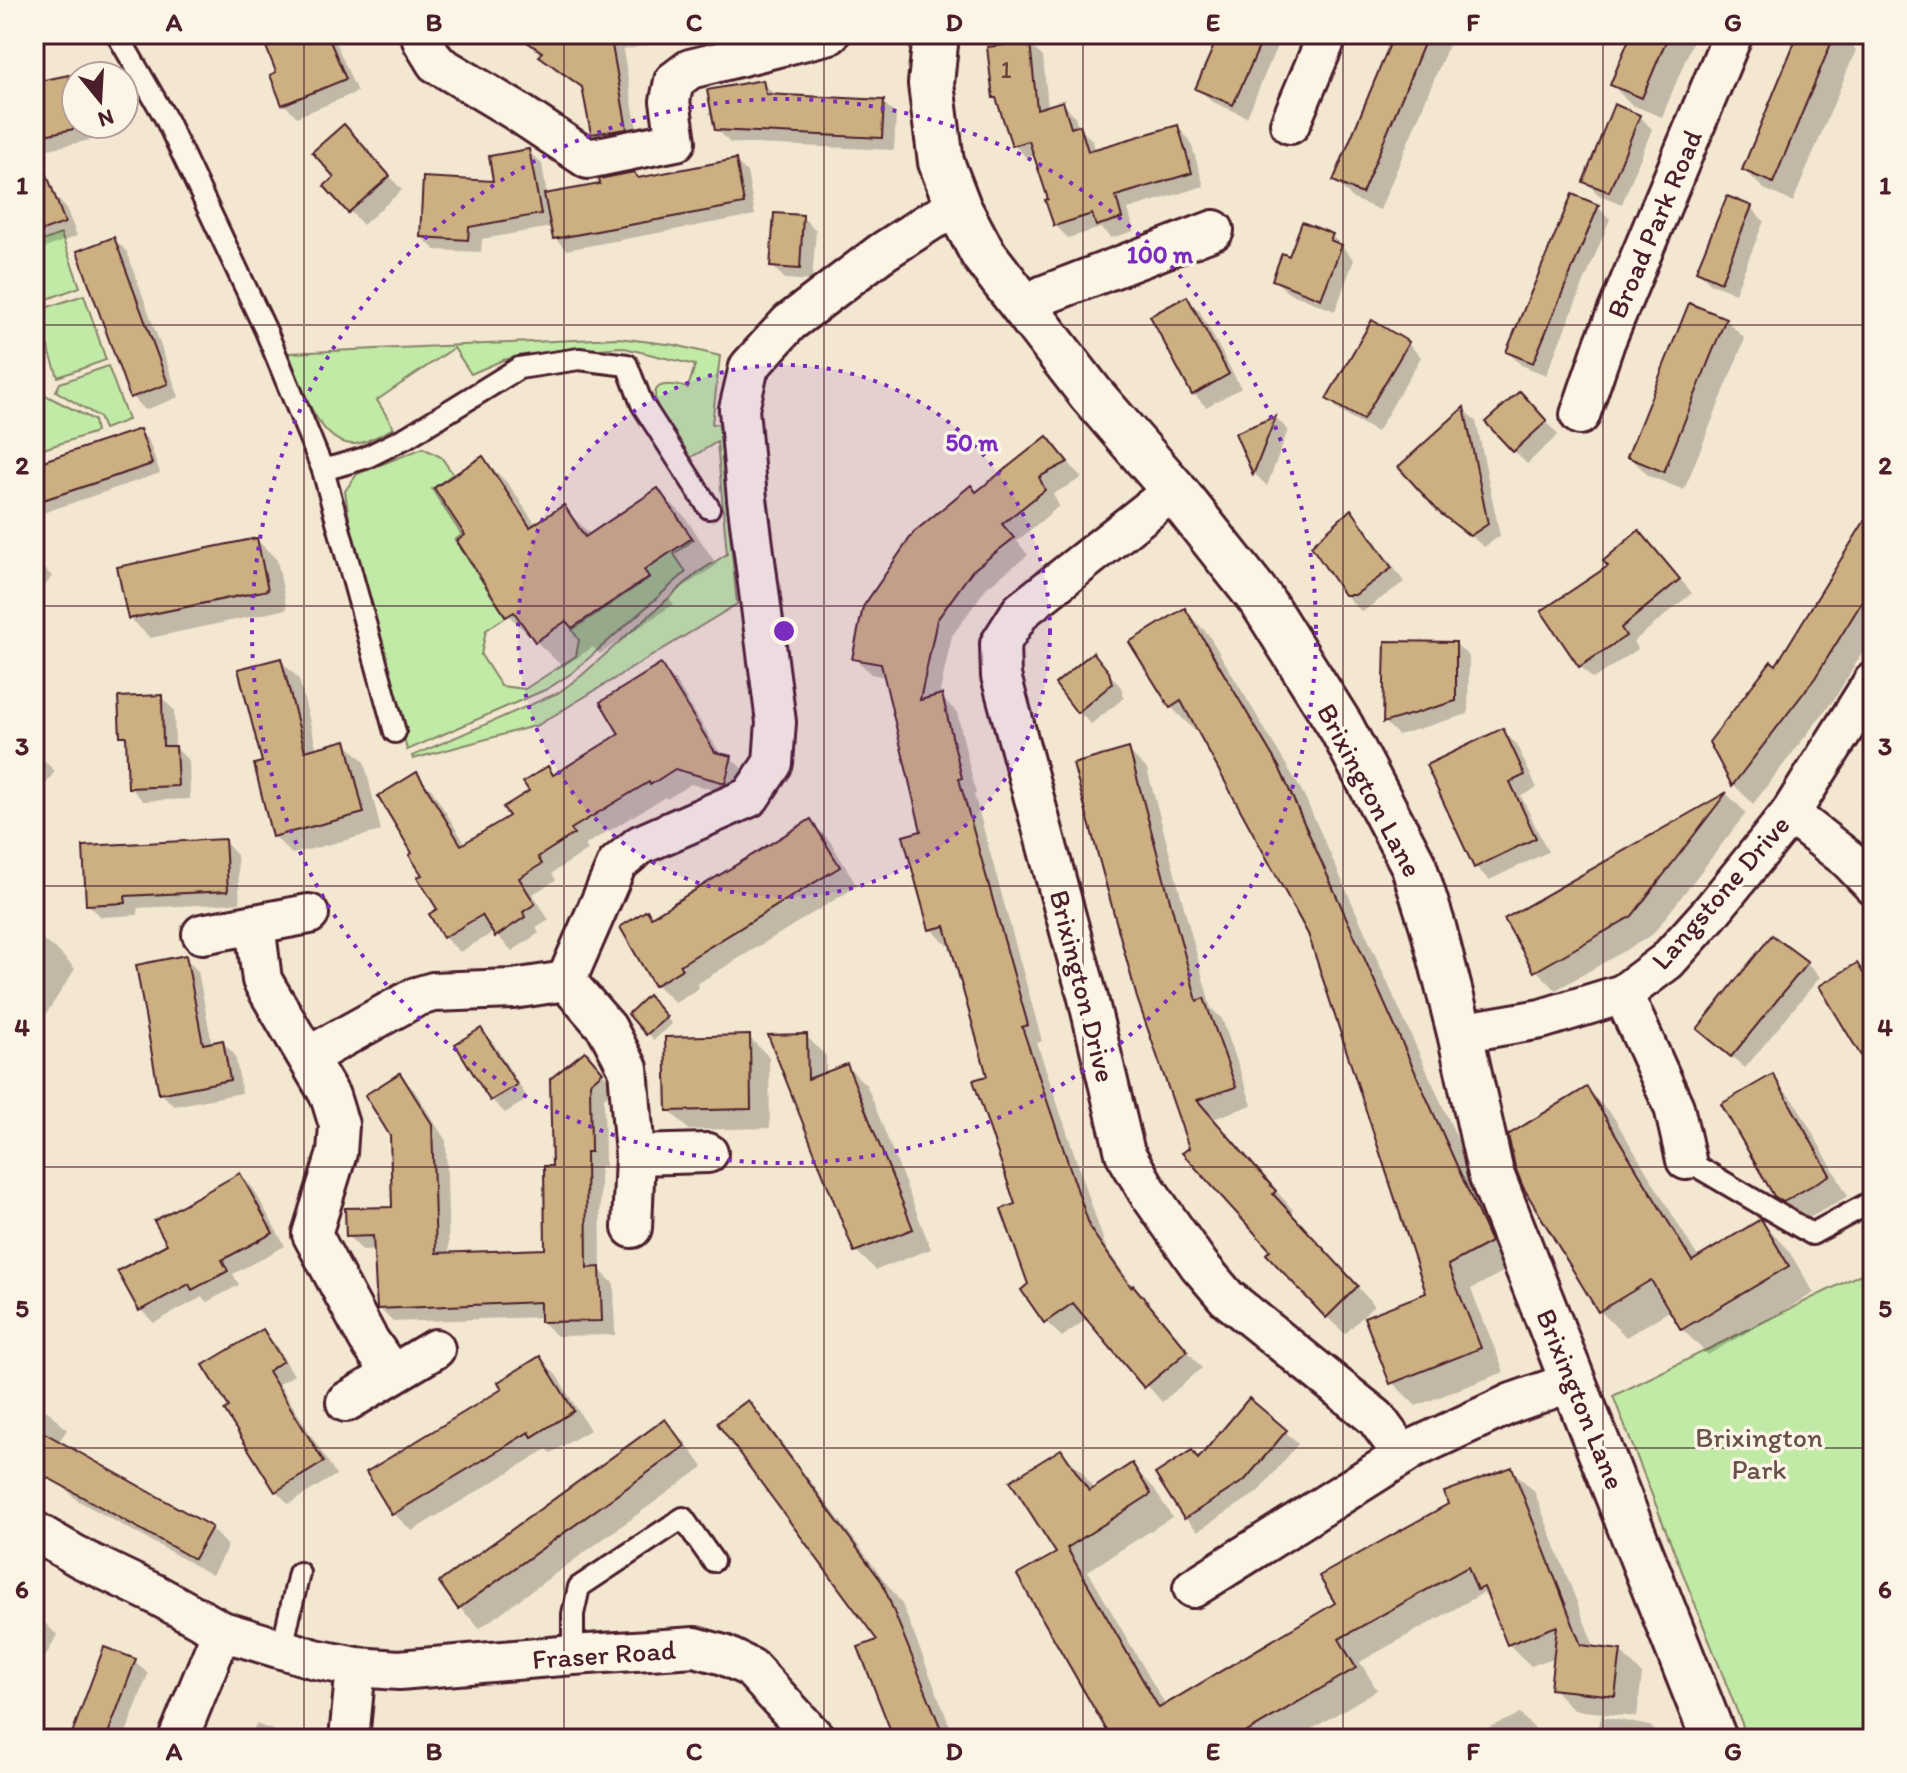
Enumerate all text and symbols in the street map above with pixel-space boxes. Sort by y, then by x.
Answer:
text: A [165,6,183,38]
text: B [426,6,443,38]
text: C [686,6,703,38]
text: D [945,6,963,38]
text: E [1206,6,1220,38]
text: F [1466,6,1480,38]
text: G [1724,6,1742,38]
house number: 1 [1000,55,1012,84]
north arrow [60,60,140,140]
text: N [95,103,117,134]
street label: Broad Park Road [1599,125,1709,323]
text: 1 [16,169,28,201]
text: 1 [1879,169,1891,201]
text: 100 m [1127,240,1194,269]
text: 50 m [946,428,999,457]
text: 2 [15,449,29,481]
text: 2 [1878,449,1892,481]
centre of rings [770,617,798,645]
street label: Brixington Lane [1310,697,1430,883]
text: 3 [15,730,29,762]
text: 3 [1878,730,1892,762]
street label: Langstone Drive [1644,808,1796,976]
street label: Brixington Drive [1043,886,1123,1086]
text: 4 [14,1011,30,1043]
text: 4 [1877,1011,1893,1043]
text: 5 [15,1292,29,1324]
text: 5 [1878,1292,1892,1324]
street label: Brixington Lane [1529,1304,1633,1494]
park label: Brixington Park [1695,1420,1823,1486]
text: 6 [15,1573,29,1605]
text: 6 [1878,1573,1892,1605]
street label: Fraser Road [531,1632,678,1676]
text: A [165,1735,183,1767]
text: B [426,1735,443,1767]
text: C [686,1735,703,1767]
text: D [945,1735,963,1767]
text: E [1206,1735,1220,1767]
text: F [1466,1735,1480,1767]
text: G [1724,1735,1742,1767]

